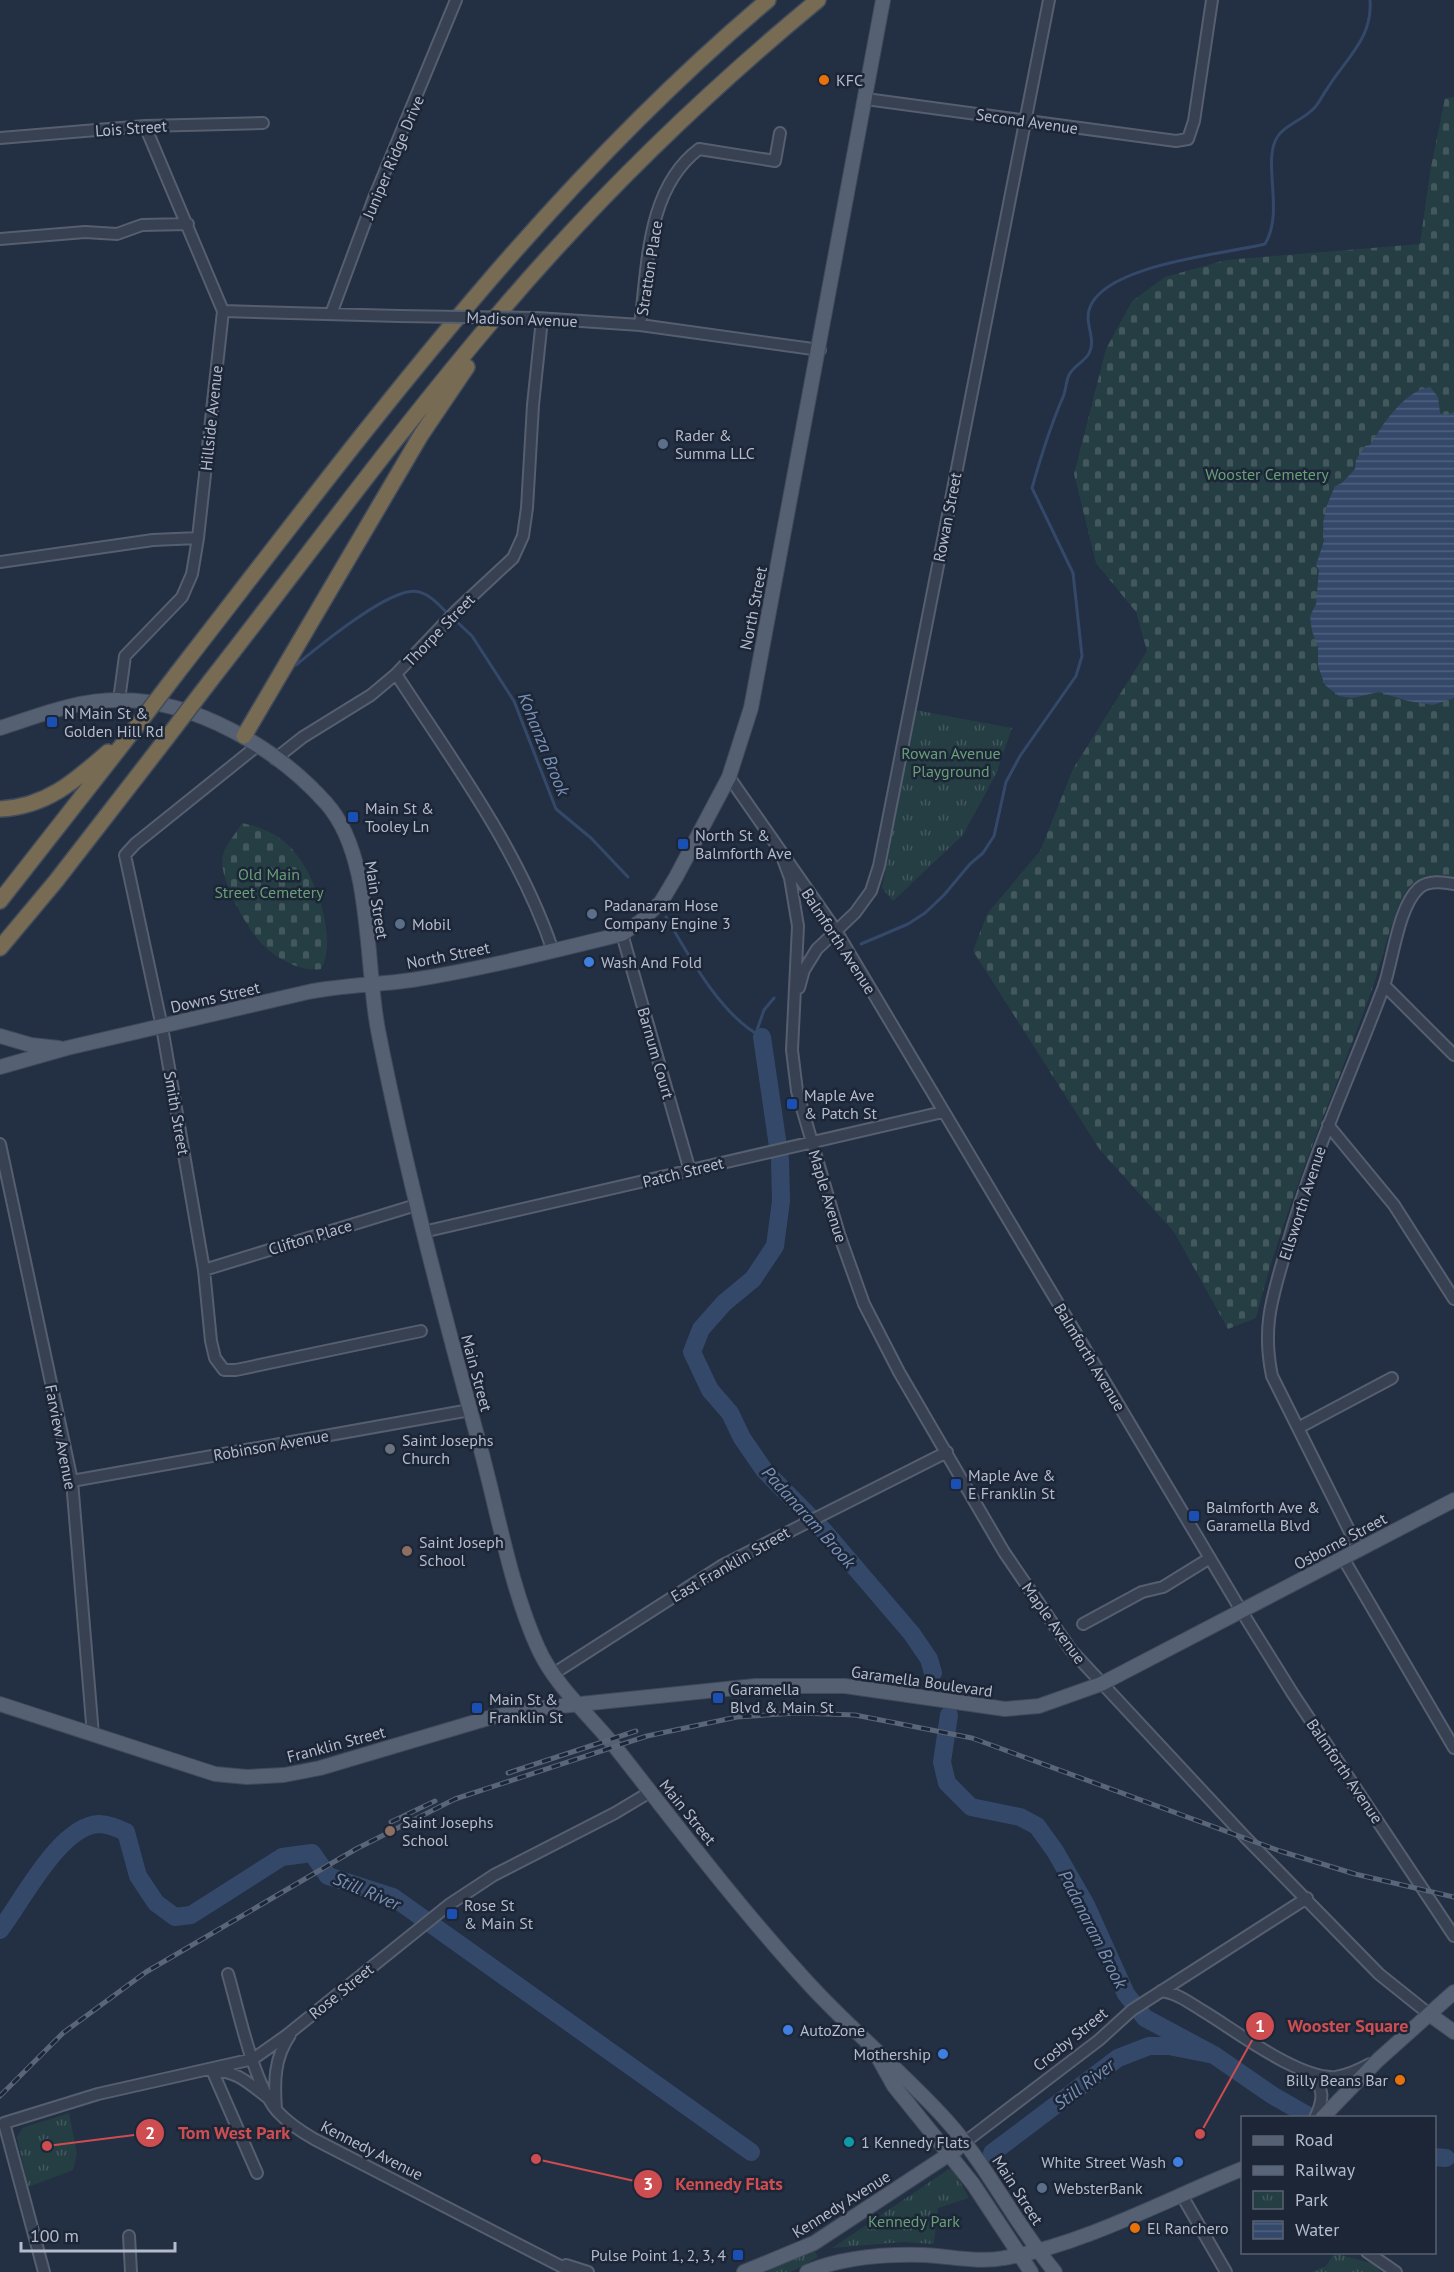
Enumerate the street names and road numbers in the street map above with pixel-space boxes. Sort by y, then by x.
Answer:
street label: Juniper Ridge Drive [358,92,428,223]
street label: Second Avenue [975,104,1079,138]
street label: Lois Street [94,115,168,140]
street label: Stratton Place [632,219,666,317]
street label: Madison Avenue [466,307,578,331]
street label: Hillside Avenue [196,364,226,472]
street label: Rowan Street [929,470,966,563]
street label: North Street [735,564,771,651]
street label: Thorpe Street [399,589,479,671]
street label: Main Street [361,860,393,941]
street label: Balmforth Avenue [797,884,881,998]
street label: North Street [405,937,492,973]
street label: Downs Street [168,977,262,1017]
street label: Barnum Court [633,1005,679,1102]
street label: Smith Street [160,1069,194,1157]
street label: Ellsworth Avenue [1274,1143,1330,1263]
street label: Maple Avenue [804,1147,852,1245]
street label: Patch Street [640,1152,726,1192]
street label: Clifton Place [266,1215,354,1259]
street label: Balmforth Avenue [1050,1299,1130,1415]
street label: Main Street [457,1332,497,1414]
street label: Farview Avenue [41,1383,81,1491]
street label: Robinson Avenue [212,1425,330,1465]
street label: Osborne Street [1290,1508,1390,1574]
street label: East Franklin Street [667,1522,793,1606]
street label: Maple Avenue [1018,1578,1090,1668]
street label: Garamella Boulevard [850,1661,994,1701]
street label: Balmforth Avenue [1303,1715,1387,1827]
street label: Franklin Street [285,1721,388,1767]
street label: Main Street [655,1775,721,1849]
street label: Rose Street [305,1959,378,2023]
street label: Crosby Street [1029,2003,1112,2075]
street label: Kennedy Avenue [318,2116,426,2184]
street label: Main Street [988,2152,1048,2229]
street label: Kennedy Avenue [788,2166,894,2242]

